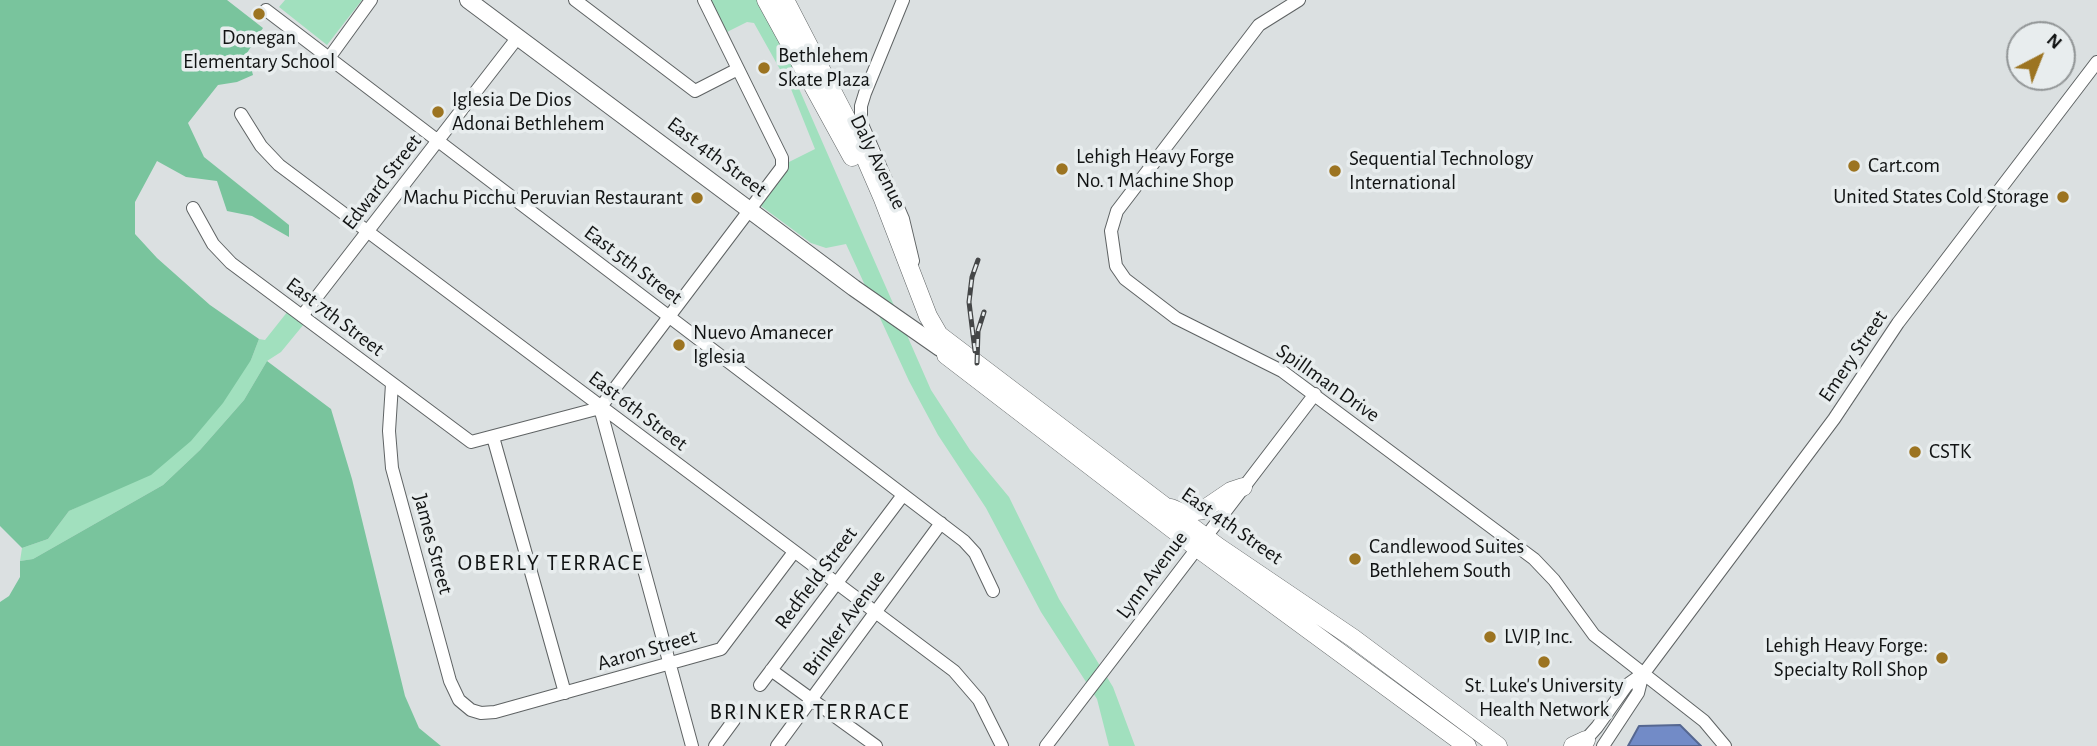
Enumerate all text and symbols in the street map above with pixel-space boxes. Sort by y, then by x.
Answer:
marker: Donegan Elementary School [251,6,267,22]
north arrow [2006,21,2076,91]
place label: Donegan Elementary School [183,25,335,75]
text: N [2043,30,2065,53]
place label: Bethlehem Skate Plaza [778,43,870,93]
marker: Bethlehem Skate Plaza [756,60,772,76]
place label: Iglesia De Dios Adonai Bethlehem [452,87,604,137]
marker: Iglesia De Dios Adonai Bethlehem [430,104,446,120]
street label: East 4th Street [662,111,772,203]
street label: Daly Avenue [844,111,912,213]
street label: Edward Street [337,129,427,235]
place label: Lehigh Heavy Forge No. 1 Machine Shop [1076,144,1234,194]
place label: Sequential Technology International [1349,146,1533,196]
place label: Cart.com [1868,153,1940,179]
marker: Cart.com [1846,158,1862,174]
marker: Lehigh Heavy Forge No. 1 Machine Shop [1054,161,1070,177]
marker: Sequential Technology International [1327,163,1343,179]
place label: United States Cold Storage [1833,184,2049,210]
place label: Machu Picchu Peruvian Restaurant [403,185,683,211]
marker: United States Cold Storage [2055,189,2071,205]
marker: Machu Picchu Peruvian Restaurant [689,190,705,206]
street label: East 5th Street [579,220,687,310]
street label: East 7th Street [281,272,389,362]
street label: Emery Street [1813,305,1893,407]
place label: Nuevo Amanecer Iglesia [693,320,833,370]
marker: Nuevo Amanecer Iglesia [671,337,687,353]
street label: Spillman Drive [1271,338,1385,428]
street label: East 6th Street [583,366,693,456]
place label: CSTK [1929,439,1971,465]
marker: CSTK [1907,444,1923,460]
street label: East 4th Street [1176,482,1288,570]
street label: James Street [408,491,458,597]
street label: Redfield Street [769,522,863,634]
street label: Lynn Avenue [1111,526,1193,624]
place label: Candlewood Suites Bethlehem South [1369,534,1524,584]
district label: OBERLY TERRACE [459,549,643,577]
marker: Candlewood Suites Bethlehem South [1347,551,1363,567]
street label: Brinker Avenue [797,565,891,681]
street label: Aaron Street [594,624,700,676]
place label: LVIP, Inc. [1504,624,1573,650]
marker: LVIP, Inc. [1482,629,1498,645]
place label: Lehigh Heavy Forge: Specialty Roll Shop [1765,633,1928,683]
marker: Lehigh Heavy Forge: Specialty Roll Shop [1934,650,1950,666]
marker: St. Luke's University Health Network [1536,654,1552,670]
place label: St. Luke's University Health Network [1465,673,1623,723]
district label: BRINKER TERRACE [711,698,909,726]

